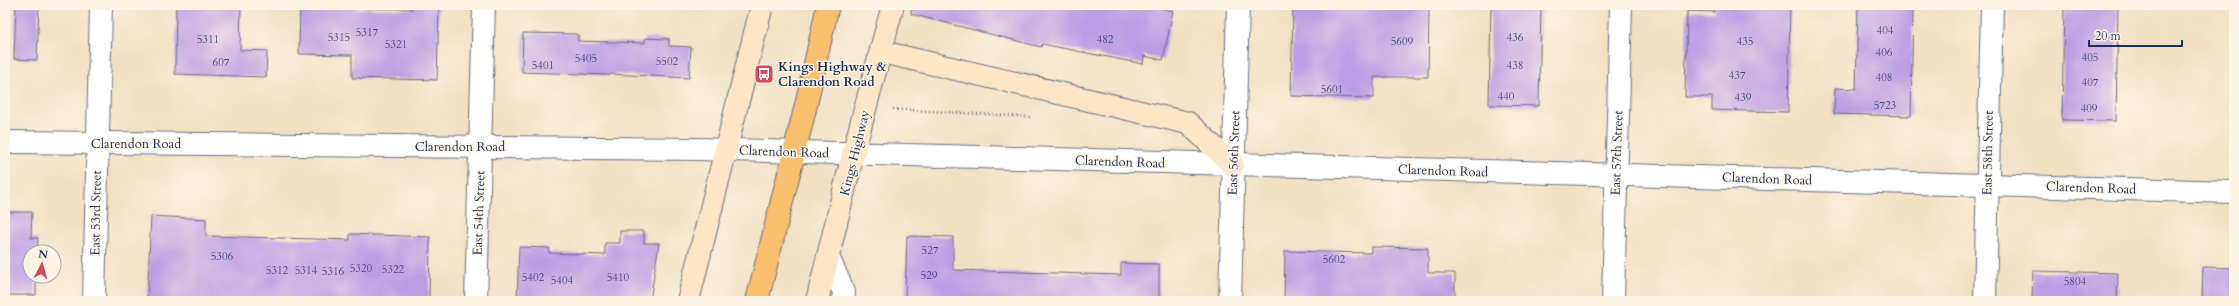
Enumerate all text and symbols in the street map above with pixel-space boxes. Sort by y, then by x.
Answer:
scale bar [2089,22,2182,48]
house number: 404 [1877,23,1894,38]
house number: 5317 [356,25,379,40]
text: 20 m [2095,28,2122,44]
house number: 5315 [328,30,350,45]
house number: 436 [1507,30,1524,45]
house number: 5311 [197,32,219,47]
house number: 482 [1097,32,1114,47]
house number: 5609 [1391,34,1414,49]
house number: 435 [1737,34,1753,49]
house number: 5321 [385,37,407,52]
house number: 406 [1876,45,1893,60]
house number: 405 [2082,50,2098,65]
house number: 5405 [575,51,597,66]
house number: 5502 [656,54,679,69]
house number: 607 [213,55,230,70]
house number: 5401 [532,58,554,73]
place label: Kings Highway & Clarendon Road [778,58,887,91]
house number: 438 [1507,58,1523,73]
bus stop icon: Kings Highway & Clarendon Road [753,63,775,85]
house number: 437 [1729,68,1746,83]
house number: 408 [1876,70,1892,85]
house number: 407 [2082,75,2099,90]
house number: 5601 [1321,82,1343,97]
house number: 440 [1498,89,1515,104]
house number: 439 [1735,90,1752,105]
house number: 5723 [1874,98,1897,113]
house number: 409 [2081,101,2098,116]
street label: Kings Highway [836,108,874,198]
street label: East 56th Street [1224,110,1244,196]
street label: East 57th Street [1607,110,1627,196]
street label: East 58th Street [1978,110,1998,196]
street label: Clarendon Road [91,135,181,153]
street label: Clarendon Road [415,138,505,156]
street label: Clarendon Road [739,141,830,163]
street label: Clarendon Road [1075,151,1166,173]
street label: Clarendon Road [1398,160,1489,182]
street label: Clarendon Road [1722,168,1813,190]
street label: East 53rd Street [86,170,106,256]
street label: East 54th Street [469,170,489,256]
street label: Clarendon Road [2046,177,2137,199]
house number: 527 [922,243,939,258]
north arrow [22,244,62,284]
text: N [37,247,49,263]
house number: 5306 [211,249,234,264]
house number: 5602 [1323,252,1346,267]
house number: 5320 [350,261,373,276]
house number: 5322 [382,262,405,277]
house number: 5312 [266,263,289,278]
house number: 5314 [295,263,318,278]
house number: 5316 [322,264,345,279]
house number: 529 [921,268,938,283]
house number: 5402 [522,270,545,285]
house number: 5410 [607,270,630,285]
house number: 5404 [551,273,574,288]
house number: 5804 [2064,274,2087,289]

